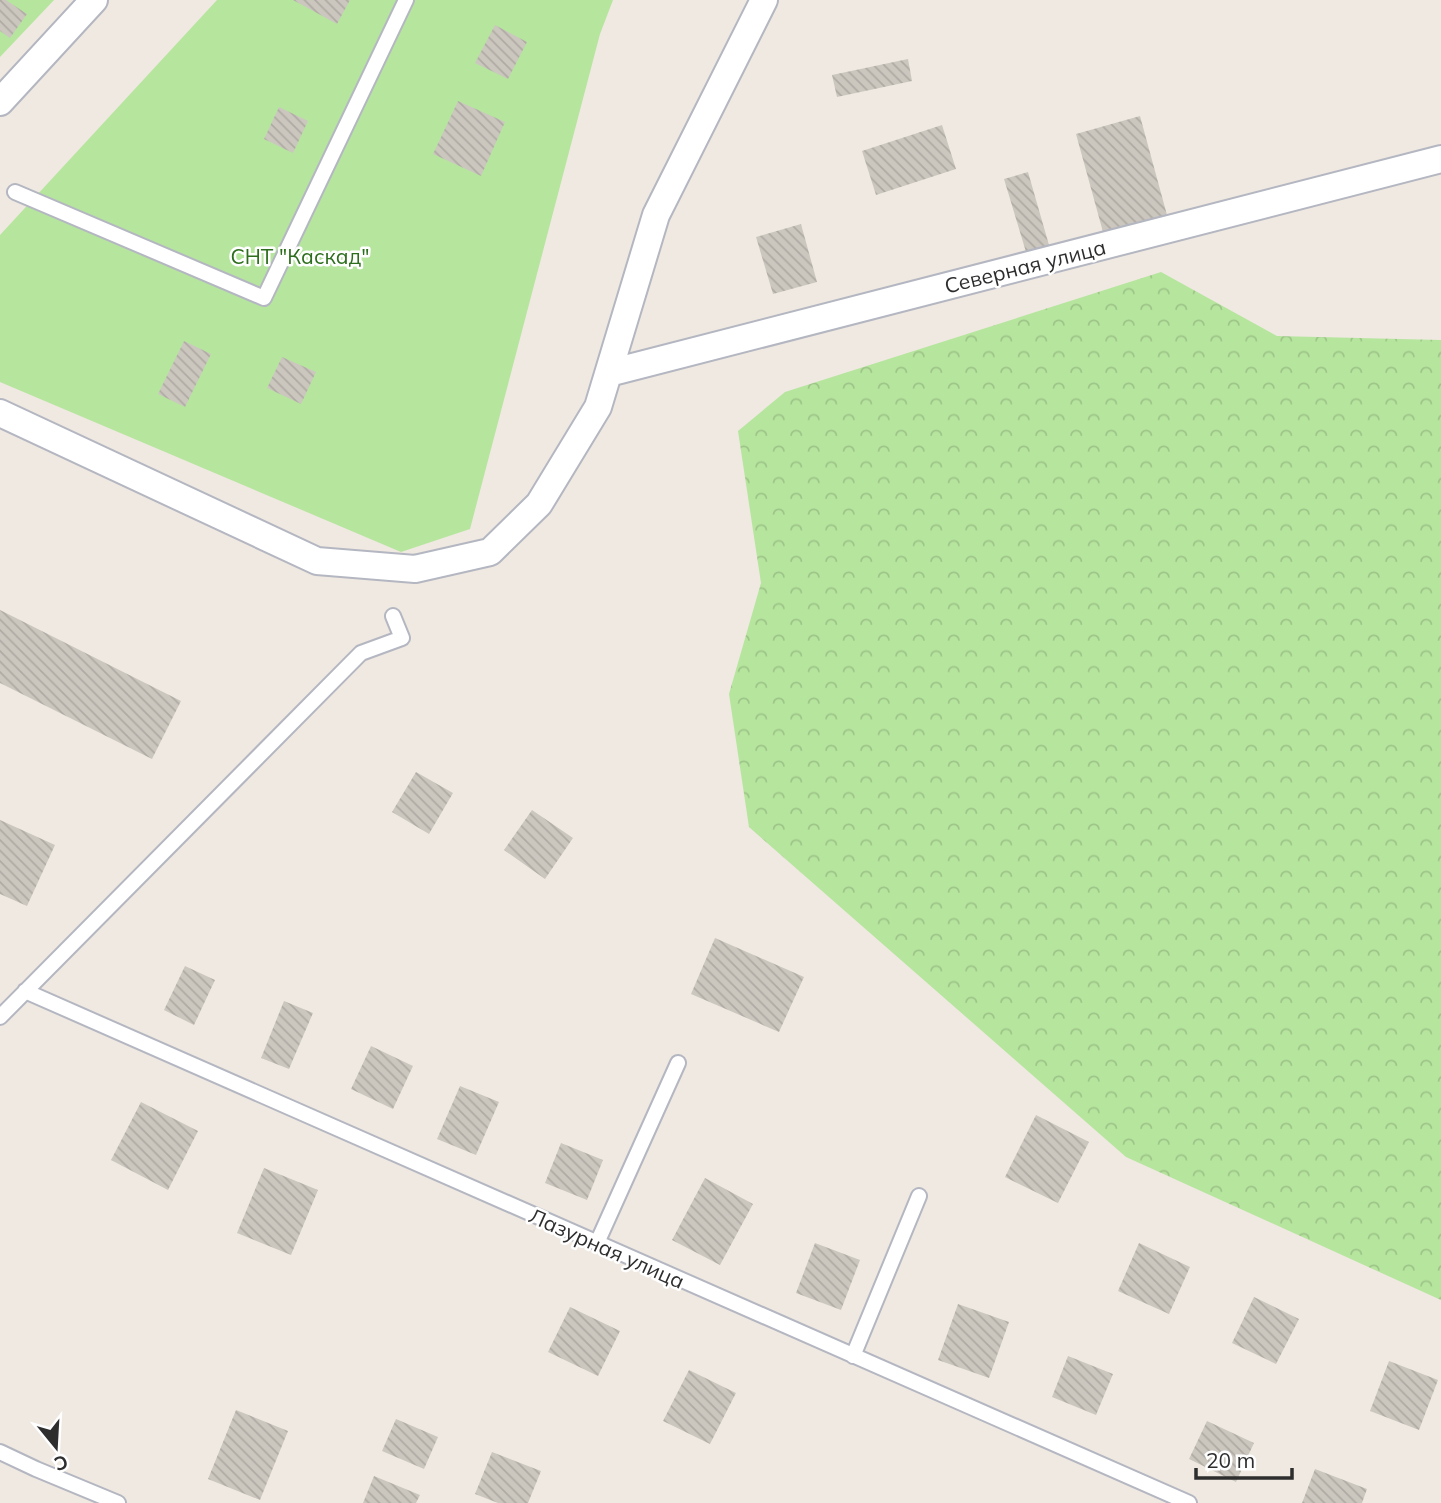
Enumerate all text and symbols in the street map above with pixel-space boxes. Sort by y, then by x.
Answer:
street label: Северная улица [942,233,1108,299]
park label: СНТ "Каскад" [230,243,370,269]
street label: Лазурная улица [525,1202,689,1294]
north arrow [21,1412,91,1482]
scale bar [1196,1436,1292,1480]
text: 20 m [1206,1447,1255,1473]
text: С [51,1450,71,1477]

